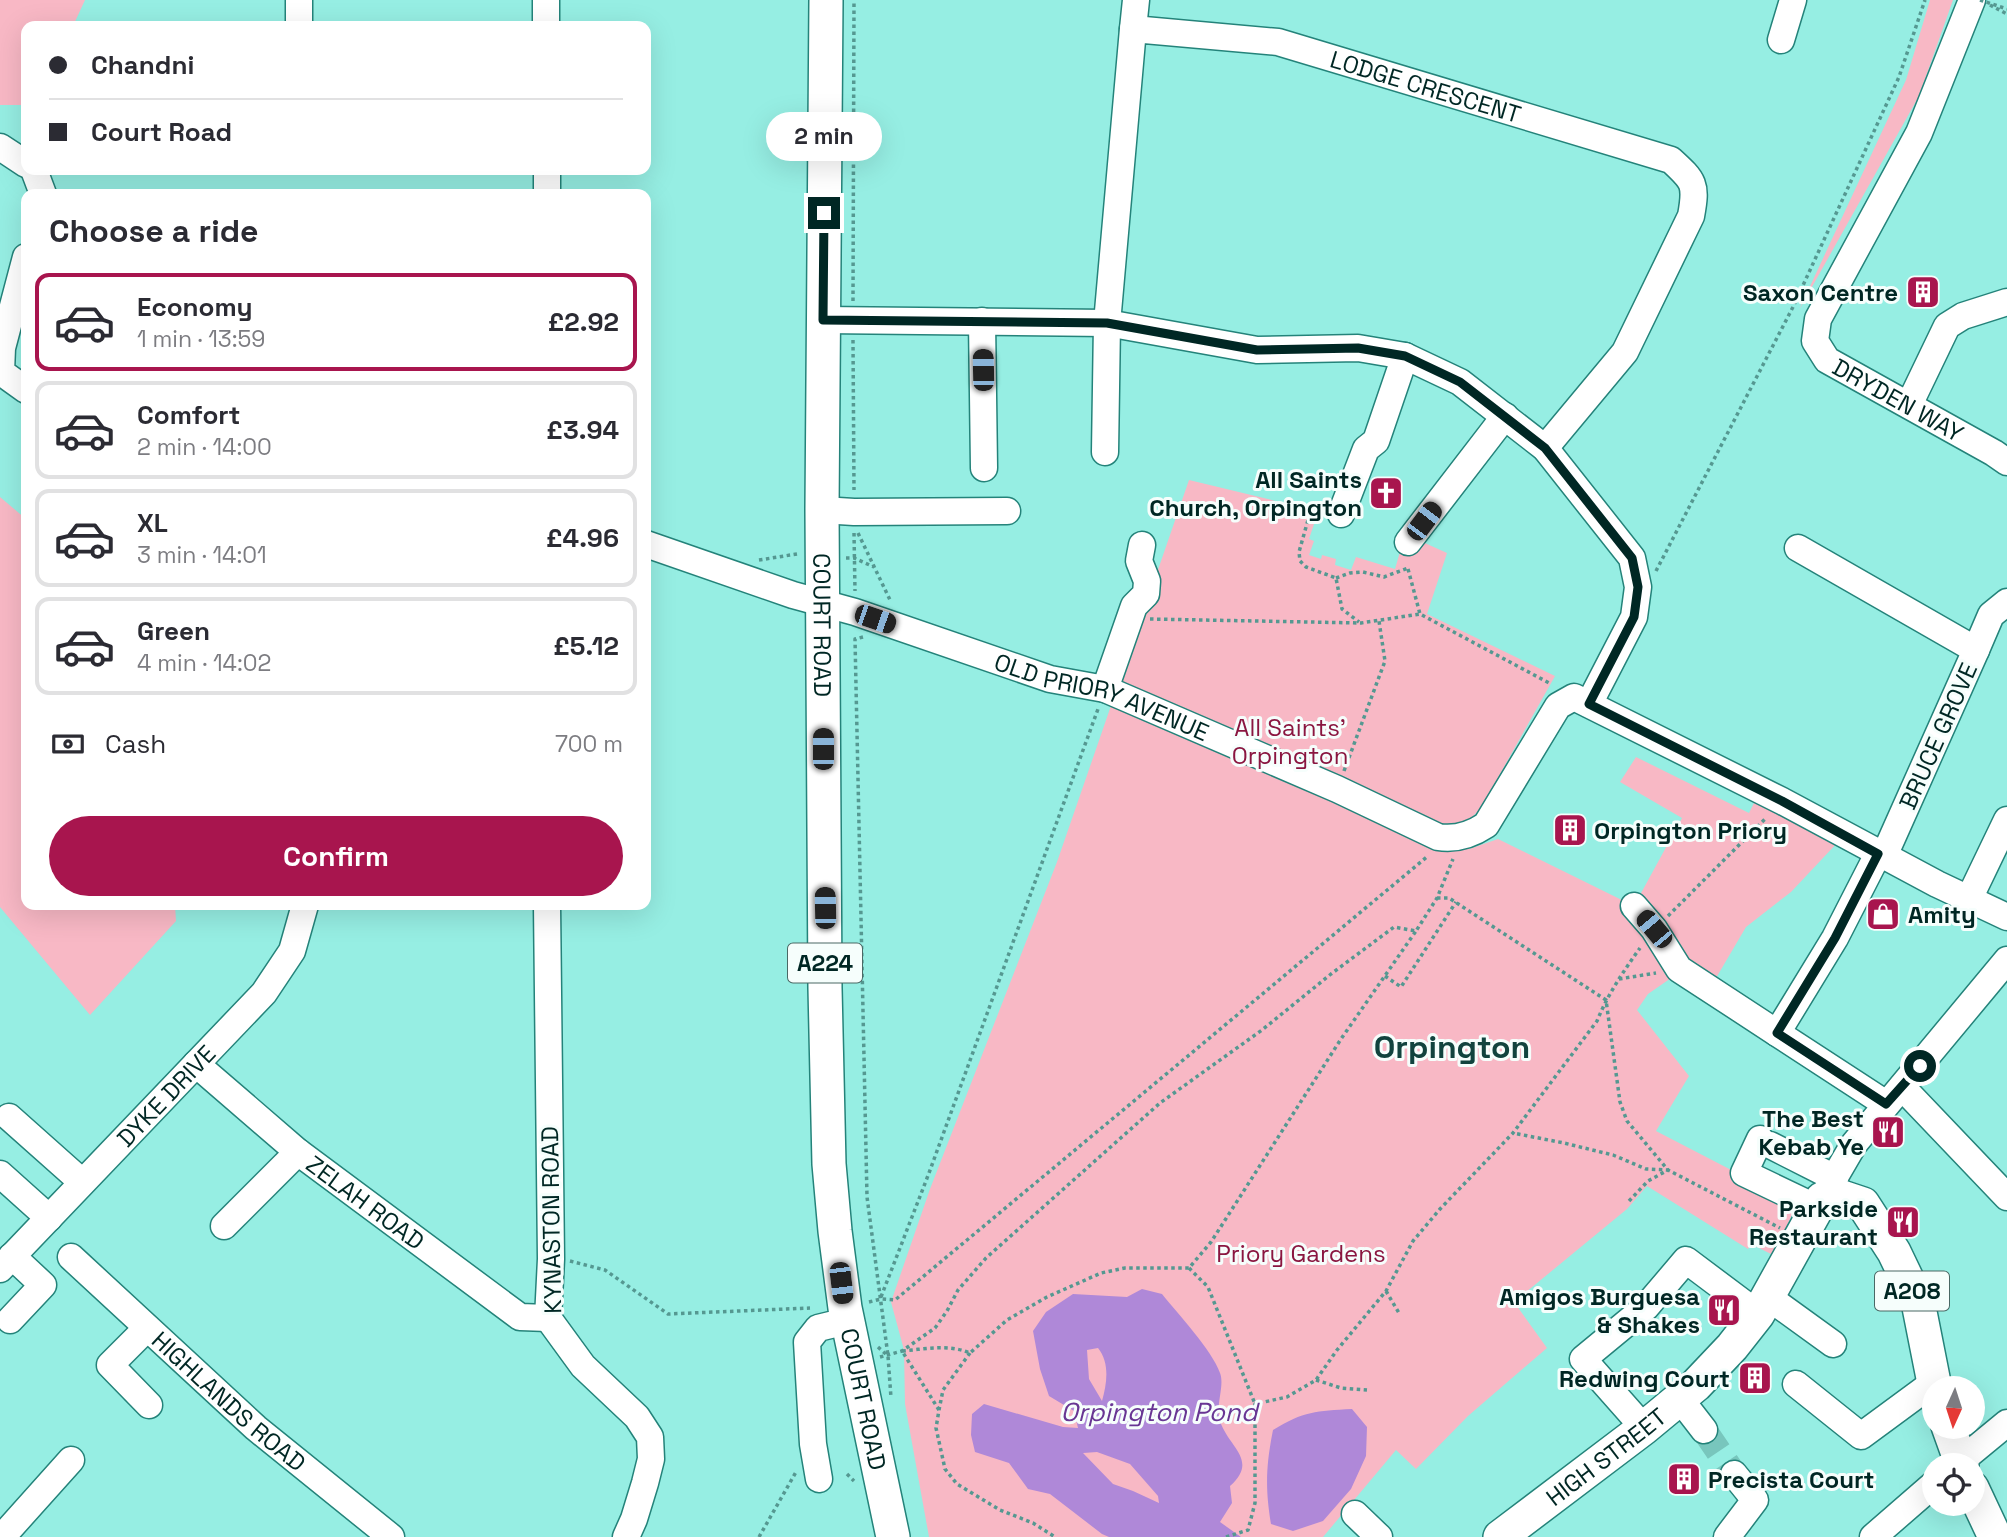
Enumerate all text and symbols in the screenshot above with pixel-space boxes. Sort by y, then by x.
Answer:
street label: LODGE CRESCENT [1327,43,1525,130]
text: Chandni [91,48,194,82]
callout: 2 min [766,111,882,160]
text: Court Road [91,115,232,149]
text: 2 min [794,121,854,151]
route end [808,197,840,229]
text: Choose a ride [49,211,259,251]
building icon: Saxon Centre [1904,273,1942,311]
place label: Saxon Centre [1743,277,1898,308]
text: Economy [137,290,253,324]
icon: car [53,291,116,354]
text: £2.92 [548,305,619,339]
text: 1 min · 13:59 [137,324,265,354]
car [973,349,994,391]
street label: DRYDEN WAY [1827,351,1969,449]
text: Comfort [137,398,240,432]
icon: car [53,399,116,462]
text: £3.94 [546,413,619,447]
text: 2 min · 14:00 [137,432,272,462]
place label: All Saints Church, Orpington [1149,464,1362,523]
church icon: All Saints Church, Orpington [1367,474,1405,512]
car [1403,498,1446,544]
text: XL [137,506,168,540]
icon: car [53,507,116,570]
text: £4.96 [546,521,619,555]
text: 3 min · 14:01 [137,540,267,570]
street label: COURT ROAD [807,553,839,697]
car [852,602,899,636]
text: Green [137,614,210,648]
icon: car [53,615,116,678]
text: £5.12 [553,629,619,663]
street label: OLD PRIORY AVENUE [990,646,1214,747]
text: 4 min · 14:02 [137,648,271,678]
street label: BRUCE GROVE [1892,658,1984,814]
park label: All Saints' Orpington [1232,712,1348,771]
icon: cash [49,725,87,763]
text: Cash [105,727,166,761]
car [813,728,834,770]
text: 700 m [555,729,623,759]
building icon: Orpington Priory [1551,811,1589,849]
place label: Orpington Priory [1594,815,1787,846]
button: Confirm [49,816,623,896]
car [815,887,836,929]
shop icon: Amity [1864,895,1902,933]
place label: Amity [1908,899,1976,930]
car [1633,906,1676,952]
road number: A224 [788,944,862,982]
district label: Orpington [1374,1027,1530,1067]
street label: DYKE DRIVE [110,1038,222,1153]
route start [1904,1050,1936,1082]
place label: The Best Kebab Ye [1758,1103,1864,1162]
restaurant icon: The Best Kebab Ye [1869,1113,1907,1151]
street label: KYNASTON ROAD [534,1126,568,1314]
street label: ZELAH ROAD [300,1148,431,1256]
place label: Parkside Restaurant [1749,1193,1878,1252]
restaurant icon: Parkside Restaurant [1884,1203,1922,1241]
park label: Priory Gardens [1216,1238,1386,1269]
car [829,1261,854,1305]
road number: A208 [1875,1272,1949,1310]
place label: Amigos Burguesa & Shakes [1499,1281,1700,1340]
restaurant icon: Amigos Burguesa & Shakes [1705,1291,1743,1329]
street label: HIGHLANDS ROAD [146,1324,313,1478]
street label: COURT ROAD [834,1325,894,1473]
building icon: Redwing Court [1736,1359,1774,1397]
place label: Redwing Court [1559,1363,1730,1394]
north arrow [1922,1376,1984,1438]
map controls [1922,1376,1985,1516]
water label: Orpington Pond [1060,1395,1261,1429]
street label: HIGH STREET [1539,1401,1673,1512]
button: locate [1922,1453,1985,1516]
building icon: Precista Court [1665,1460,1703,1498]
place label: Precista Court [1708,1464,1875,1495]

